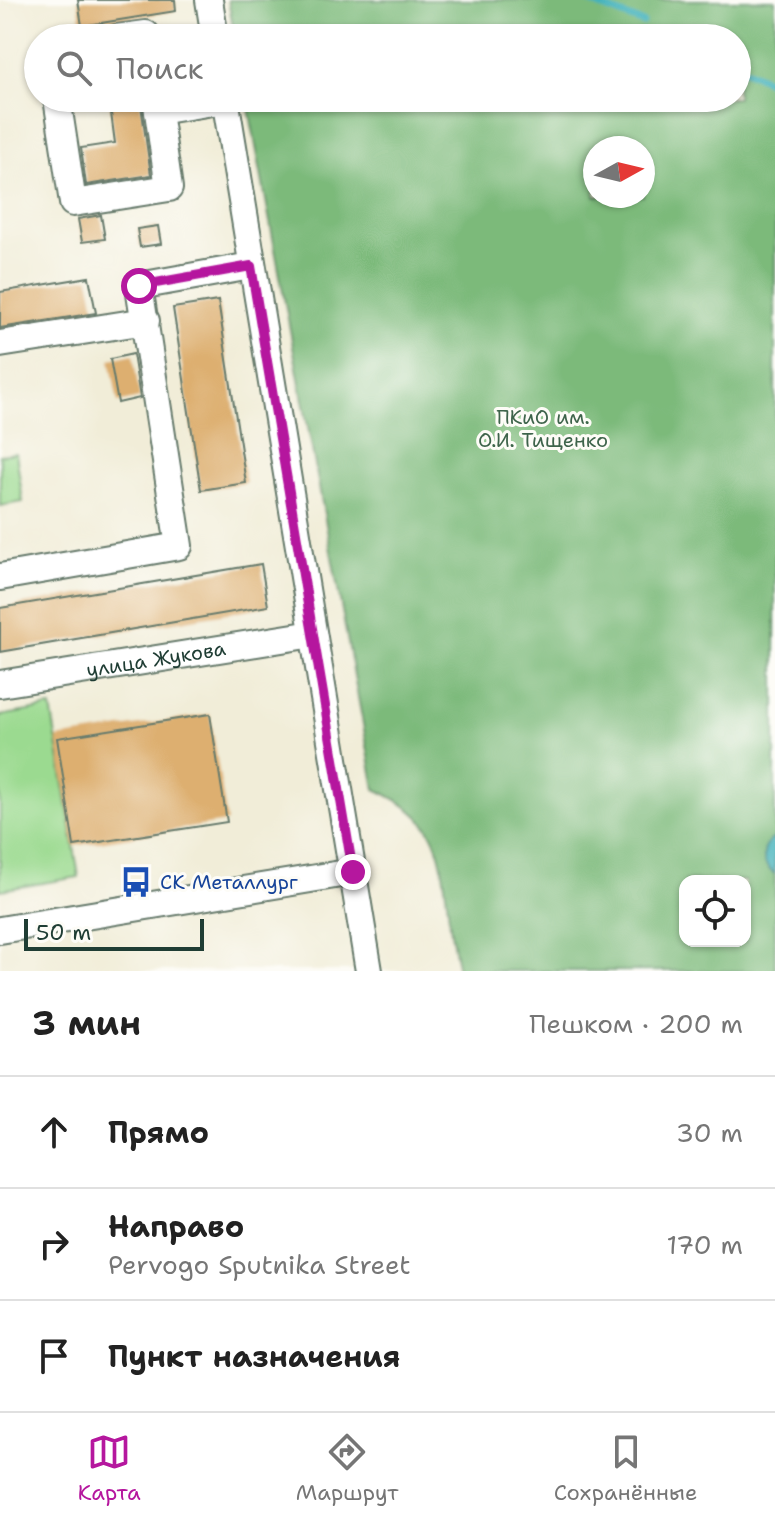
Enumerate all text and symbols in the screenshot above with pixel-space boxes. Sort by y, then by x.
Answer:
search box [24,24,751,112]
icon: search [52,46,96,90]
text: Поиск [116,48,204,89]
north arrow [583,136,655,208]
route start [121,268,157,304]
park label: ПКиО им. О.И. Тищенко [478,404,608,453]
street label: улица Жукова [84,635,228,683]
route end [335,854,371,890]
bus stop icon: СК Металлург [119,865,153,899]
place label: СК Металлург [160,869,298,895]
map controls [679,875,751,947]
button: locate [679,875,751,947]
scale bar [24,915,204,951]
text: 50 m [36,918,91,947]
text: 3 мин [32,1000,141,1046]
text: Пешком · 200 m [529,1006,743,1041]
icon: ahead [32,1110,76,1154]
text: Прямо [108,1112,209,1153]
text: 30 m [676,1115,743,1150]
text: Направо [108,1206,244,1247]
icon: right [32,1222,76,1266]
text: 170 m [666,1227,743,1262]
text: Pervogo Sputnika Street [108,1247,411,1282]
icon: arrive [32,1334,76,1378]
text: Пункт назначения [108,1336,400,1377]
tab: Карта [78,1430,141,1507]
tab: Маршрут [296,1430,398,1507]
tab: Сохранённые [554,1430,697,1507]

